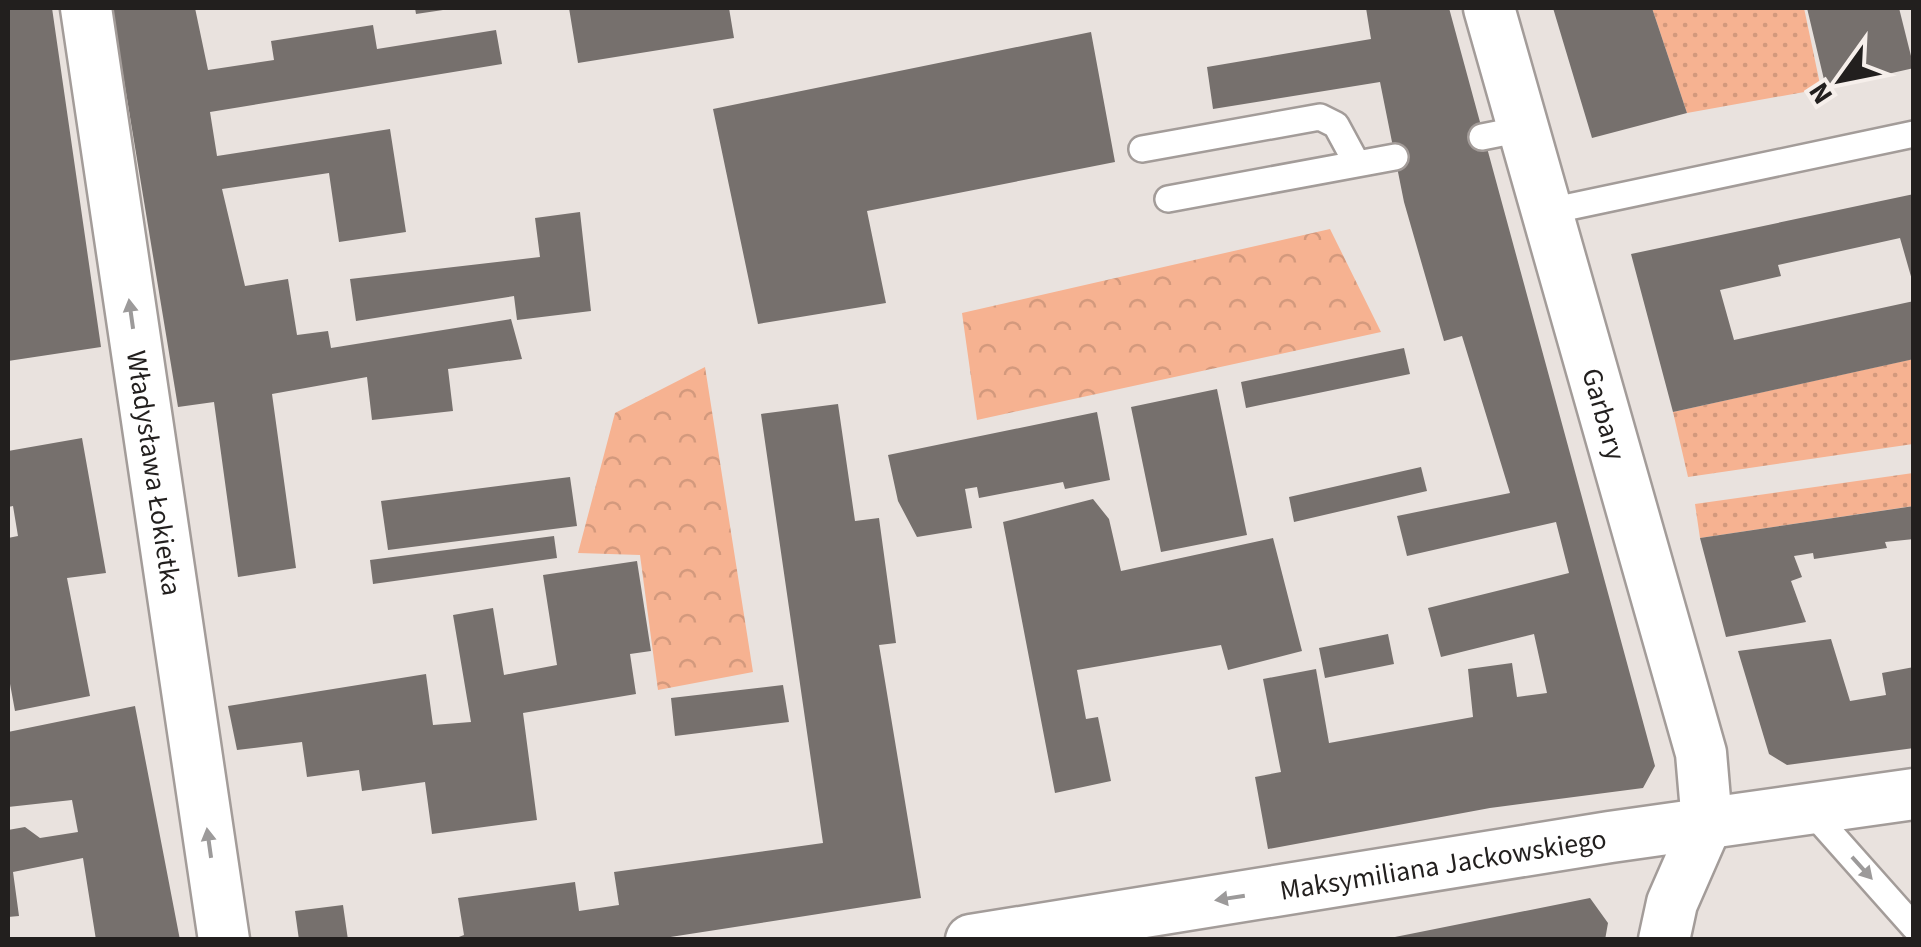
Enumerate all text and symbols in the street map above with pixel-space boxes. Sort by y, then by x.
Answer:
north arrow [1791,30,1891,130]
text: N [1799,74,1843,112]
one-way arrow [123,298,138,329]
street label: Władysława Łokietka [116,348,192,598]
street label: Garbary [1571,364,1636,465]
street label: Maksymiliana Jackowskiego [1277,819,1609,911]
one-way arrow [201,827,217,858]
one-way arrow [1850,856,1872,881]
one-way arrow [1214,891,1246,906]

